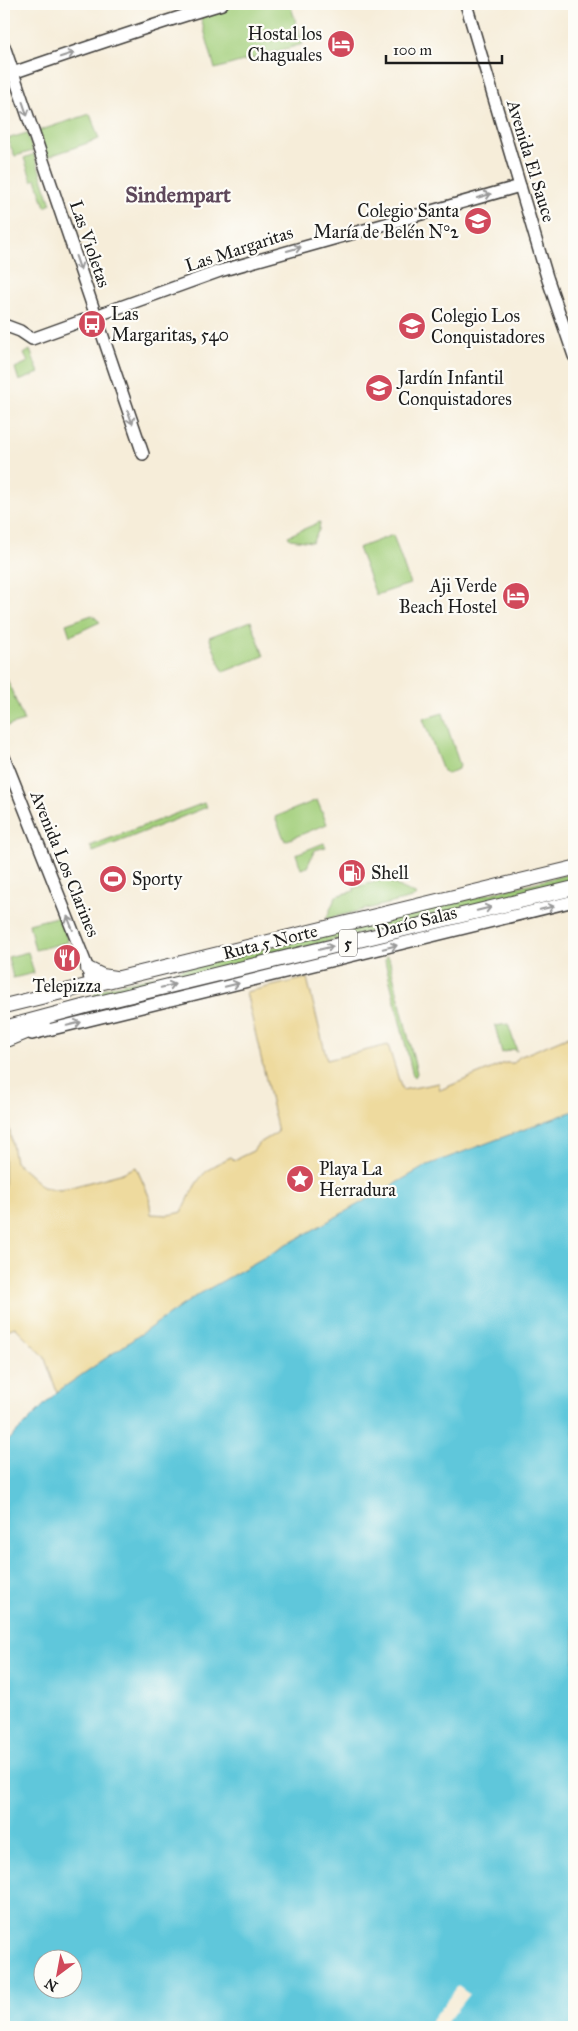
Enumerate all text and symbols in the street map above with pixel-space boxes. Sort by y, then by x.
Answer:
place label: Hostal los Chaguales [247,23,322,67]
hotel icon: Hostal los Chaguales [326,29,356,59]
scale bar [386,32,502,64]
text: 100 m [393,41,433,59]
one-way arrow [58,50,74,60]
street label: Avenida El Sauce [502,96,560,225]
one-way arrow [21,101,30,116]
district label: Sindempart [125,181,231,208]
one-way arrow [476,190,492,200]
street label: Las Violetas [65,198,115,290]
place label: Colegio Santa María de Belén N°2 [313,200,459,243]
school or university icon: Colegio Santa María de Belén N°2 [463,206,493,236]
street label: Las Margaritas [182,221,296,278]
one-way arrow [286,244,302,253]
one-way arrow [74,255,83,270]
place label: Las Margaritas, 540 [111,303,229,347]
place label: Colegio Los Conquistadores [431,305,545,349]
bus stop icon: Las Margaritas, 540 [77,309,107,339]
school or university icon: Colegio Los Conquistadores [397,311,427,341]
place label: Jardín Infantil Conquistadores [396,367,512,411]
school or university icon: Jardín Infantil Conquistadores [364,373,394,403]
one-way arrow [126,408,135,424]
place label: Aji Verde Beach Hostel [399,575,497,618]
hotel icon: Aji Verde Beach Hostel [501,581,531,611]
street label: Avenida Los Clarines [25,787,104,940]
fuel station icon: Shell [337,858,367,888]
place label: Shell [371,862,409,884]
sports icon: Sporty [98,864,128,894]
place label: Sporty [132,868,183,890]
street label: Darío Salas [373,901,459,943]
one-way arrow [539,903,555,912]
one-way arrow [476,904,492,914]
one-way arrow [65,916,74,931]
street label: Ruta 5 Norte [220,920,320,964]
road number: 5 [339,930,357,956]
one-way arrow [381,942,397,951]
restaurant icon: Telepizza [52,943,82,973]
one-way arrow [318,943,334,952]
place label: Telepizza [33,975,102,997]
one-way arrow [223,980,239,989]
one-way arrow [160,981,176,990]
one-way arrow [65,1019,81,1028]
place label: Playa La Herradura [319,1158,396,1201]
place icon: Playa La Herradura [285,1164,315,1194]
north arrow [32,1948,82,1998]
text: N [42,1974,61,1995]

